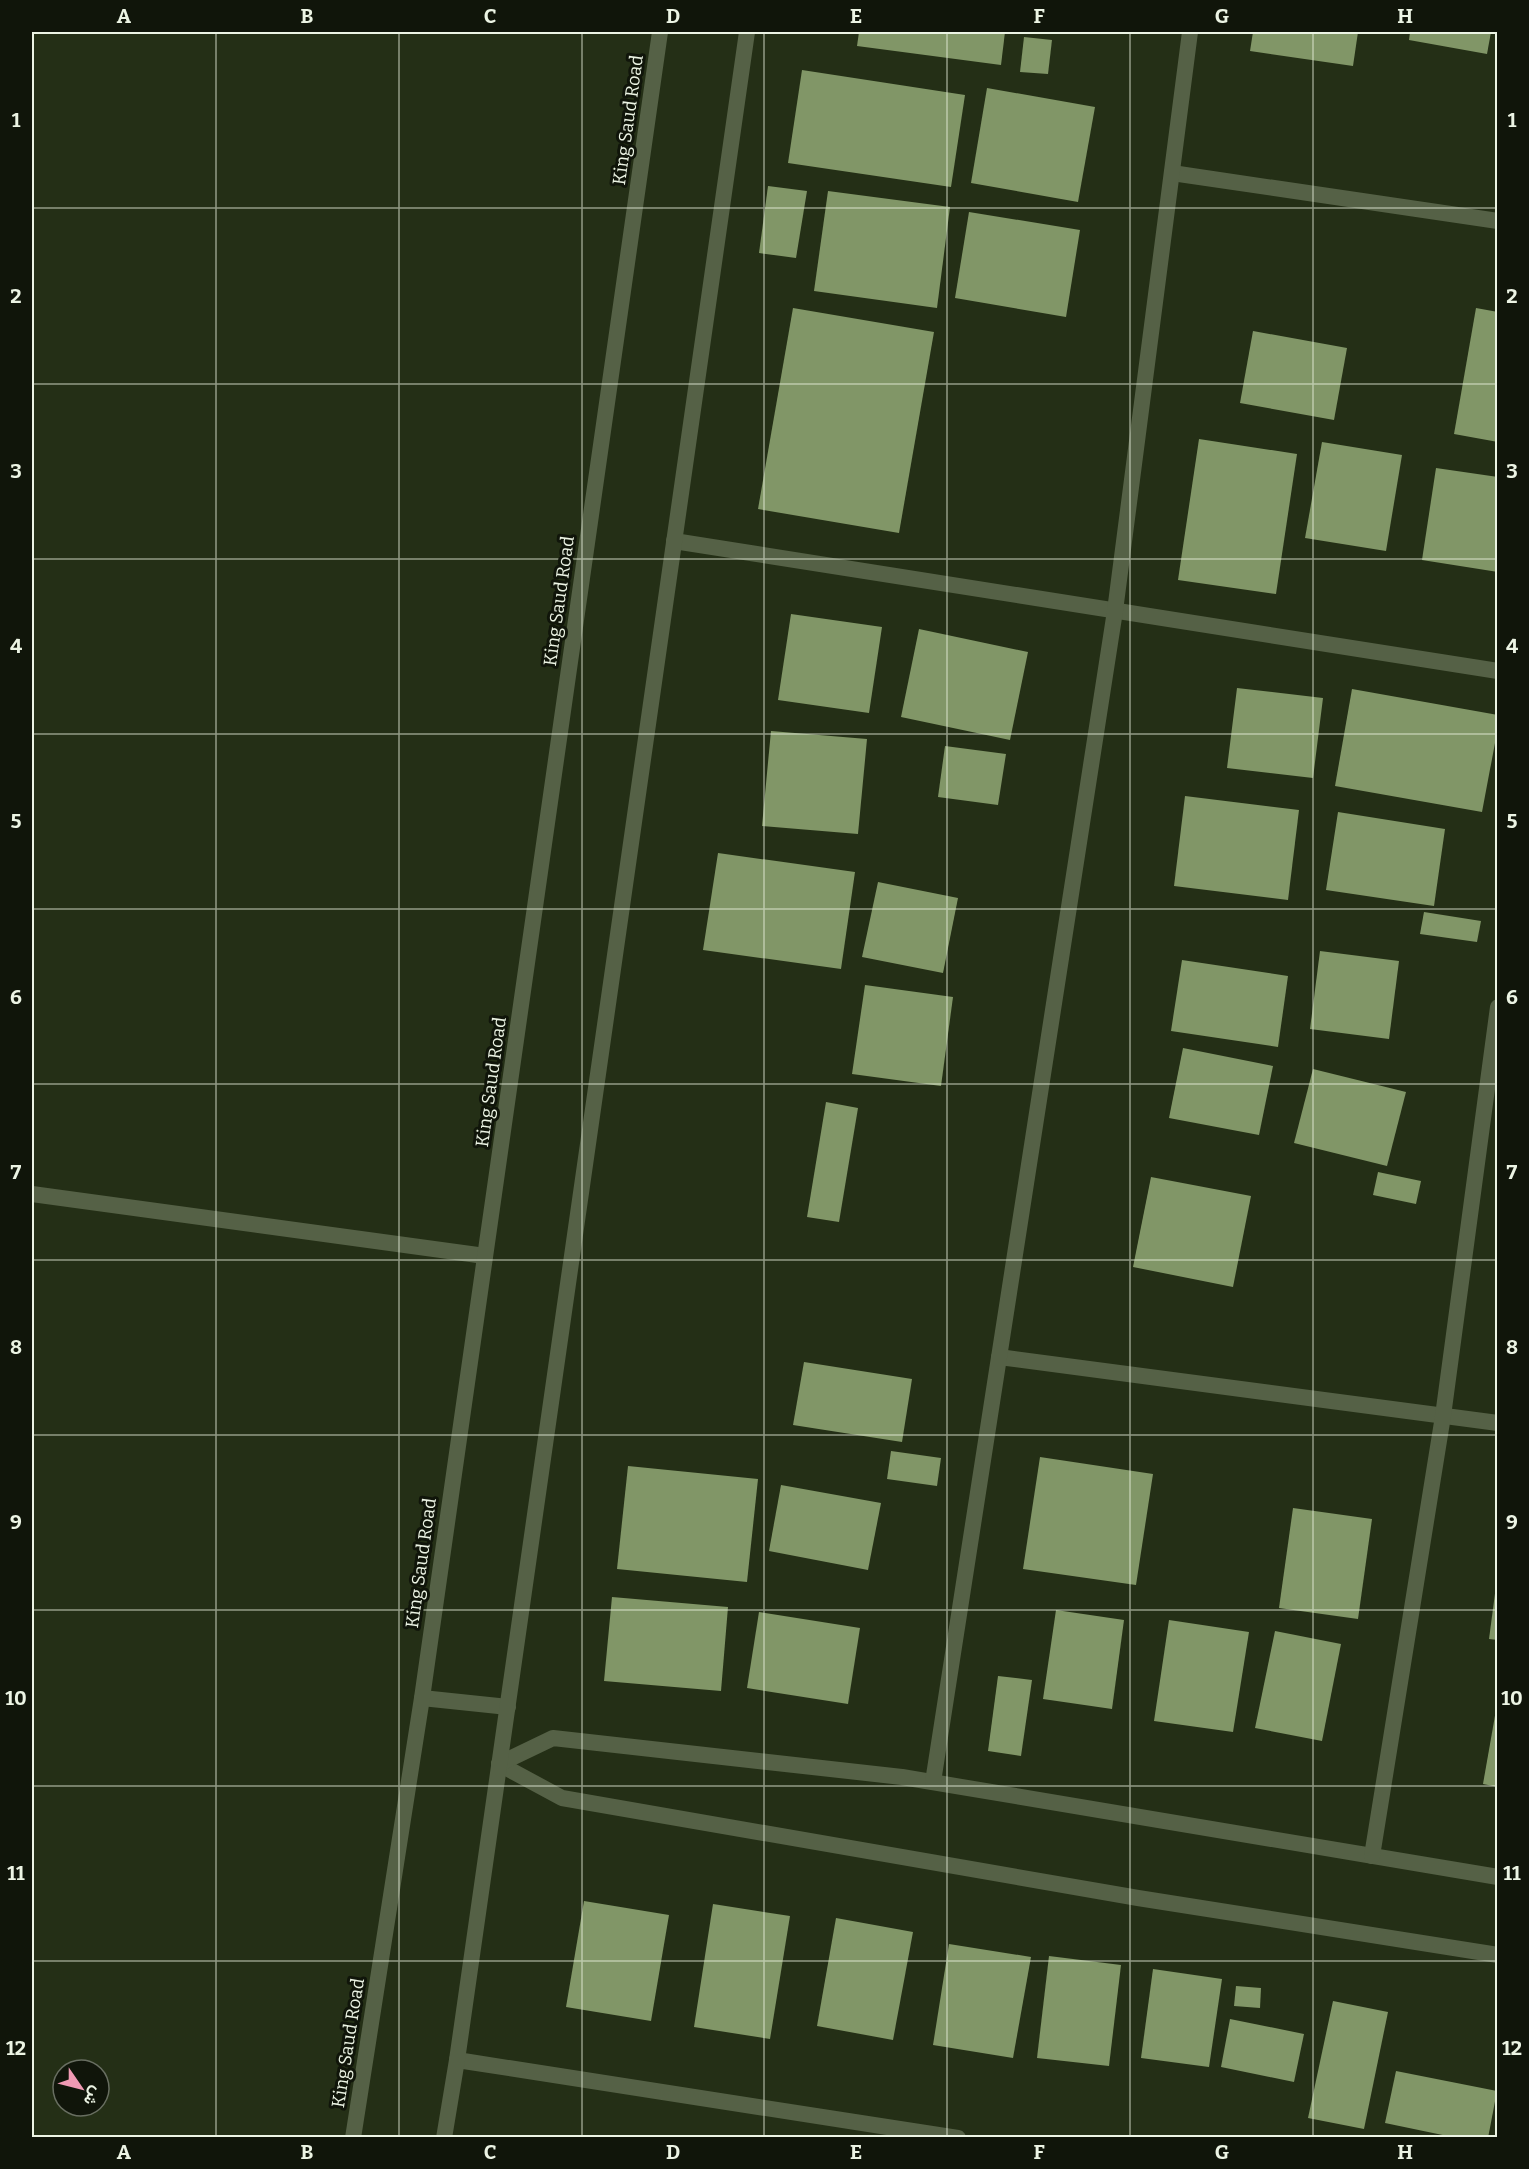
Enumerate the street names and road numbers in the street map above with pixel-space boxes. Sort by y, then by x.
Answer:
street label: King Saud Road [608,53,648,186]
street label: King Saud Road [539,534,579,667]
street label: King Saud Road [471,1015,511,1148]
street label: King Saud Road [401,1496,441,1629]
street label: King Saud Road [327,1976,369,2109]

